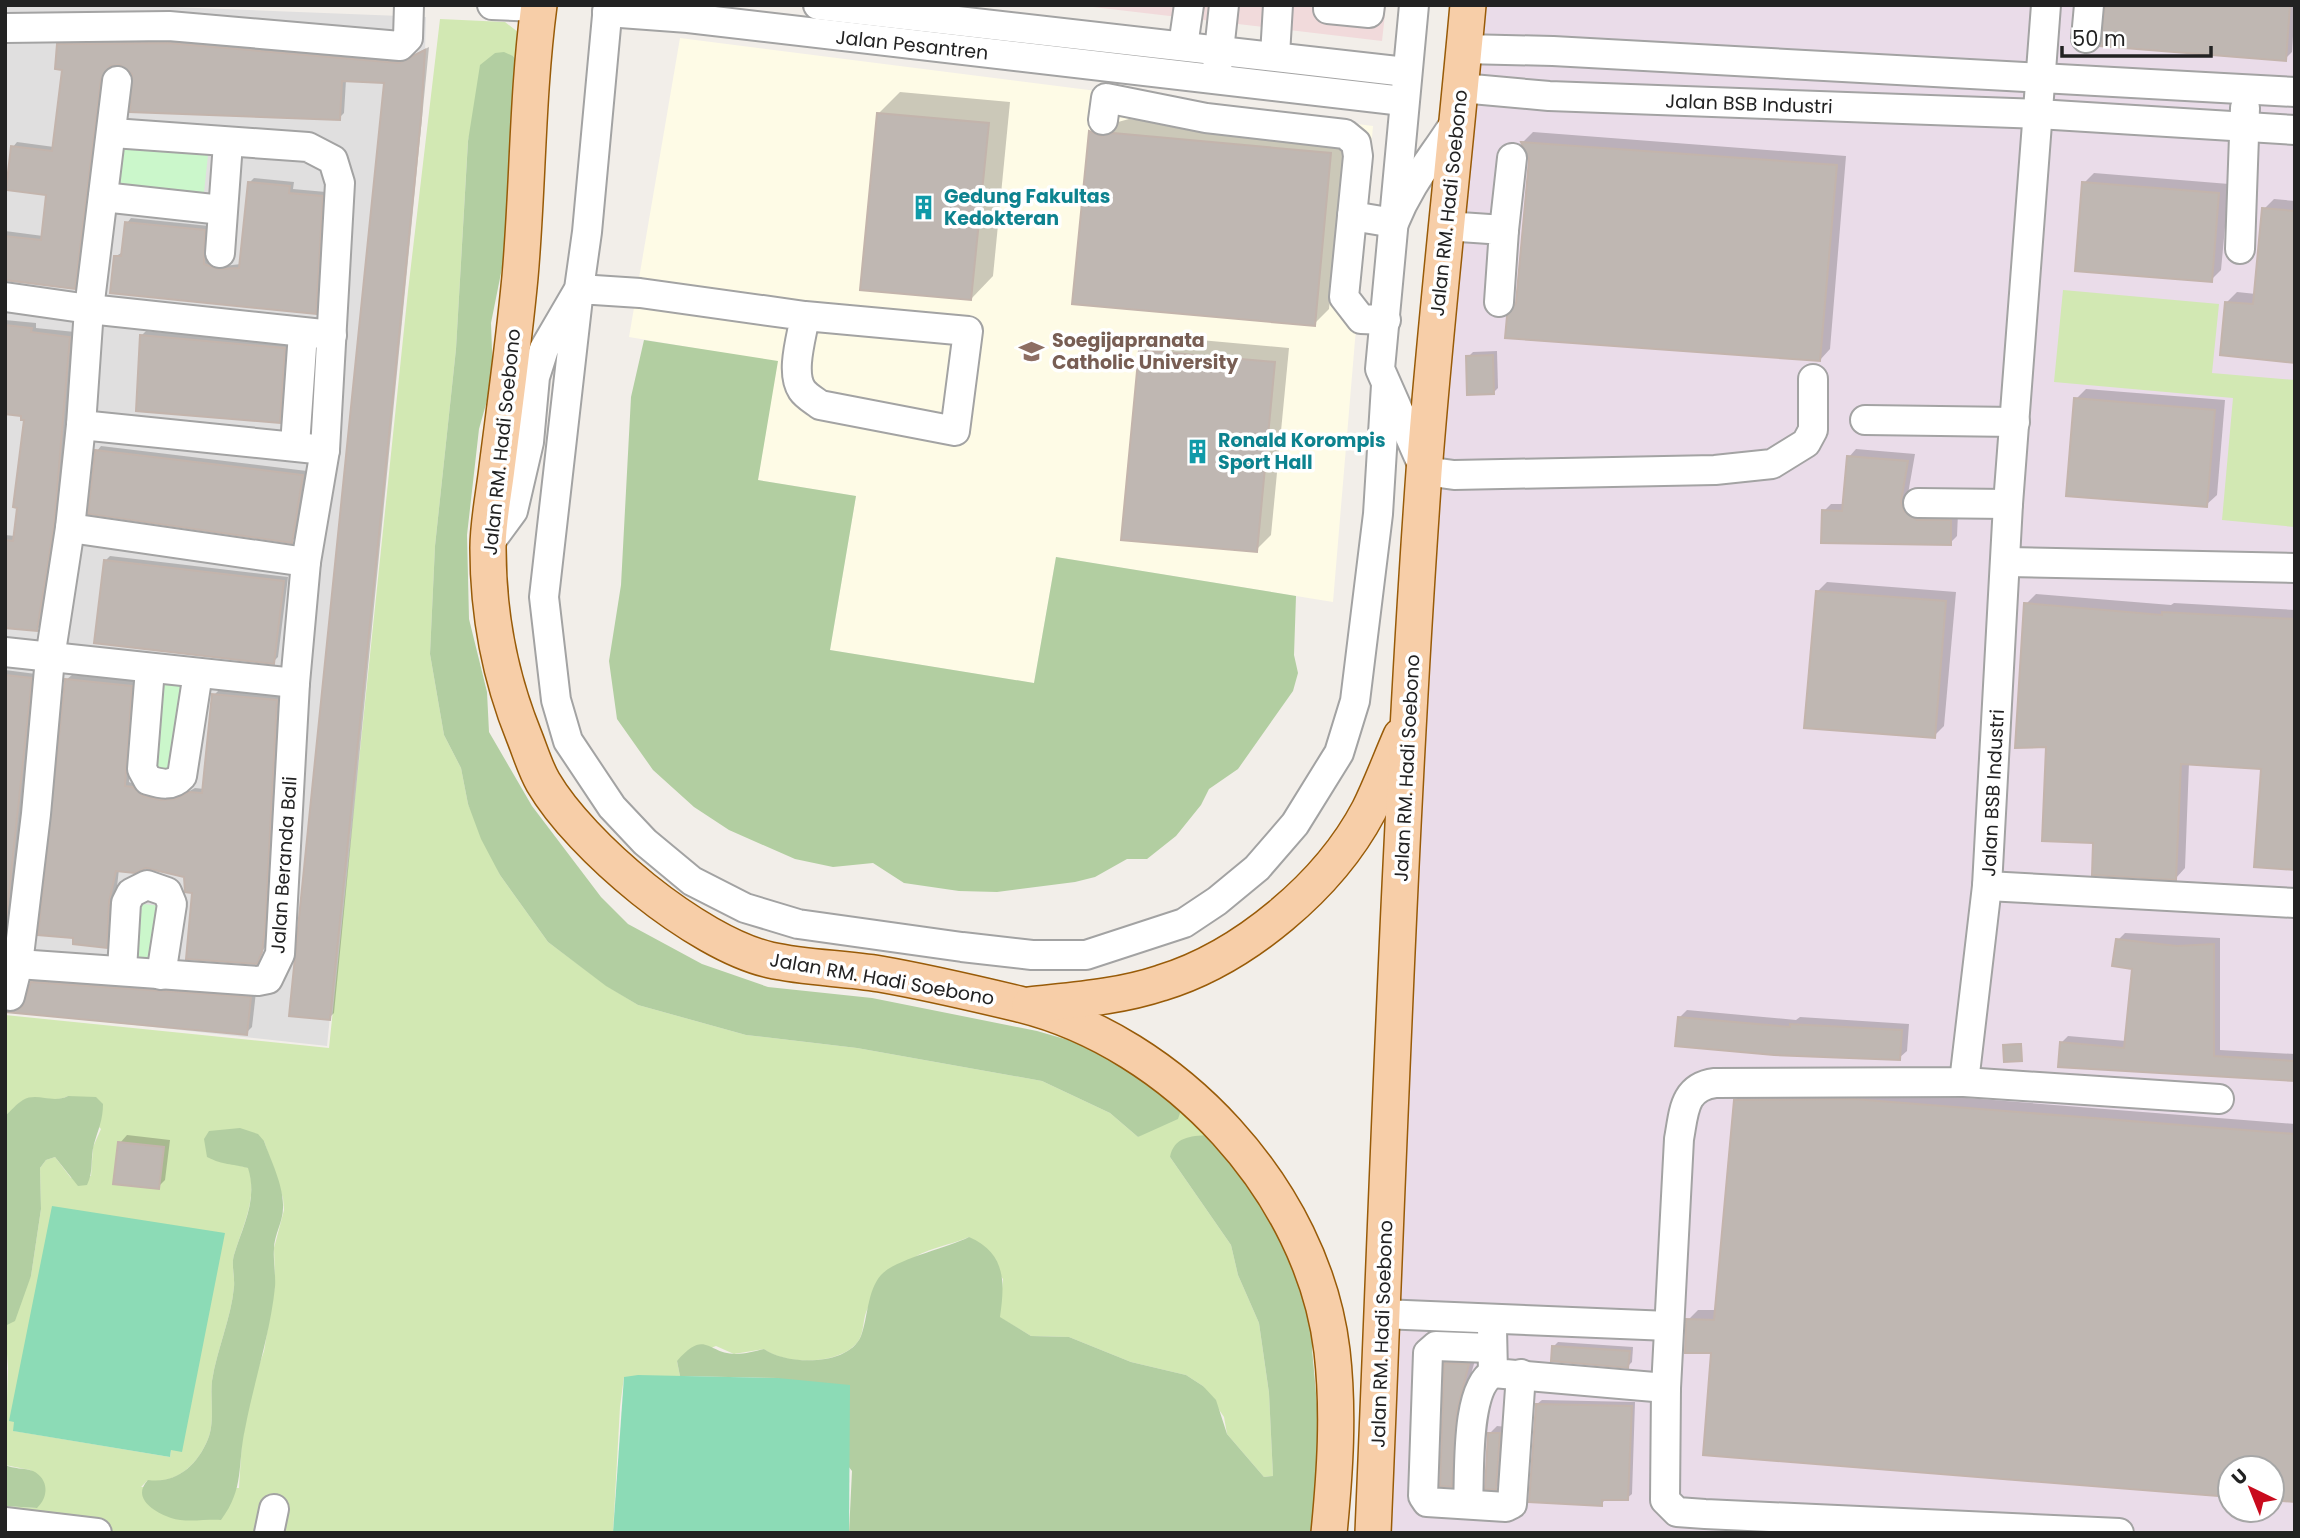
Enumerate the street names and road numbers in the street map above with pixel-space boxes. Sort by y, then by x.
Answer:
street label: Jalan Pesantren [834,24,990,66]
street label: Jalan RM. Hadi Soebono [1424,88,1474,318]
street label: Jalan BSB Industri [1665,88,1833,120]
street label: Jalan RM. Hadi Soebono [477,327,527,557]
street label: Jalan RM. Hadi Soebono [1388,654,1426,882]
street label: Jalan BSB Industri [1975,709,2011,877]
street label: Jalan Beranda Bali [264,775,304,955]
street label: Jalan RM. Hadi Soebono [768,946,996,1012]
street label: Jalan RM. Hadi Soebono [1365,1220,1399,1448]

